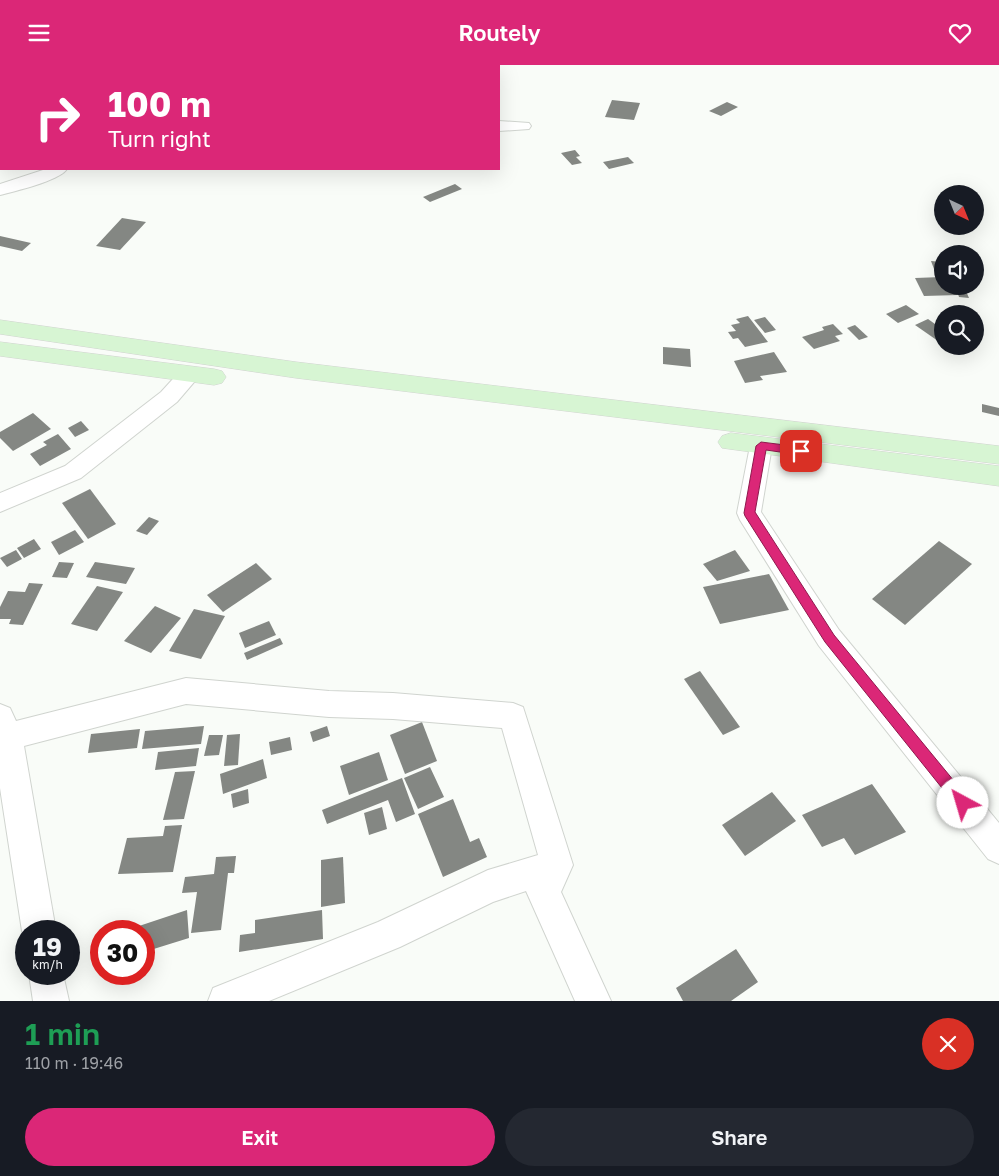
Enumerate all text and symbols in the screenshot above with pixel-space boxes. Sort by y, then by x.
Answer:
icon: menu [25,19,53,47]
text: Routely [458,19,541,46]
icon: heart [946,19,974,47]
text: 100 m [108,83,211,125]
icon: right [25,85,90,150]
text: Turn right [108,125,211,152]
north arrow [934,185,984,235]
map controls [934,185,984,355]
button: sound [934,245,984,295]
button: search [934,305,984,355]
pin [780,430,822,472]
icon: arrive [787,437,815,465]
position arrow [936,776,988,828]
speed limit sign: 30 [90,920,155,985]
text: 19 [33,931,62,962]
text: km/h [32,957,63,972]
text: 1 min [25,1016,100,1052]
button: close [922,1018,974,1070]
text: 110 m · 19:46 [25,1053,123,1073]
button: Exit [25,1108,495,1166]
button: Share [505,1108,974,1166]

